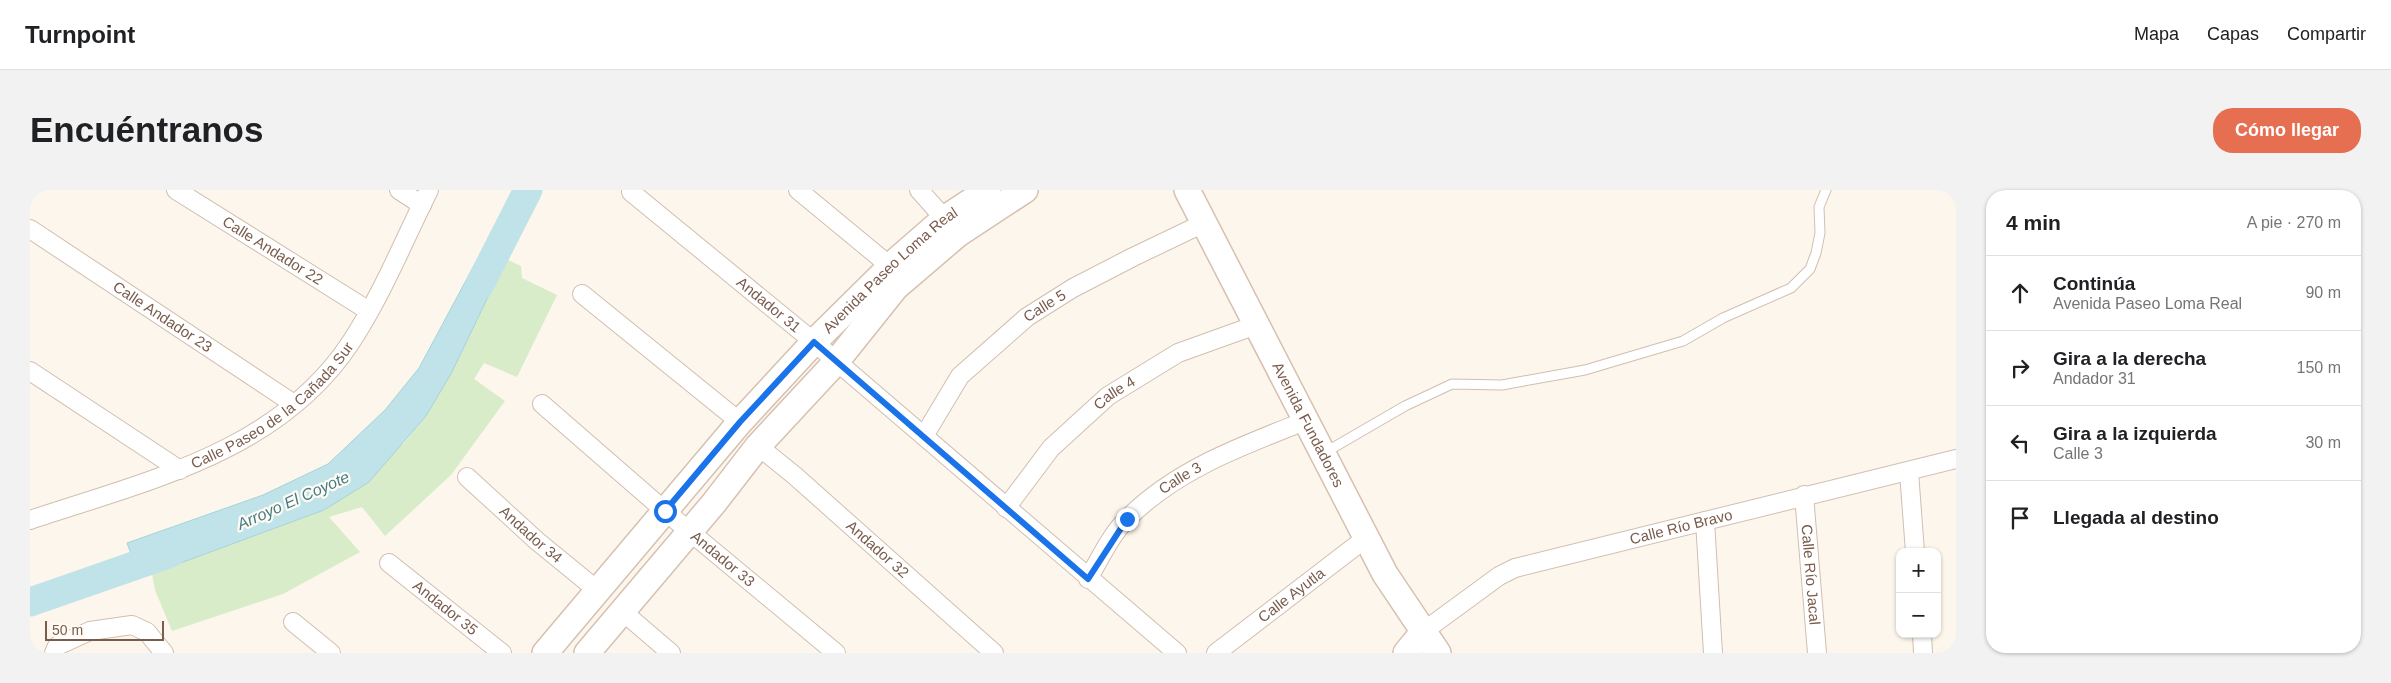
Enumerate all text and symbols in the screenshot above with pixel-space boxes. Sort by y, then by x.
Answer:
text: Turnpoint [25,21,135,48]
text: Mapa [2134,24,2179,44]
text: Capas [2207,24,2259,44]
text: Compartir [2287,24,2366,44]
button: Cómo llegar [2213,108,2361,153]
text: Encuéntranos [30,110,263,149]
street label: Avenida Paseo Loma Real [819,204,960,336]
text: 4 min [2006,211,2061,234]
street label: Calle Andador 22 [220,212,326,288]
text: A pie · 270 m [2247,214,2341,231]
street label: Andador 31 [734,273,804,336]
text: Continúa [2053,273,2135,294]
street label: Calle Andador 23 [110,278,215,355]
icon: ahead [2006,279,2034,307]
text: 90 m [2305,284,2341,301]
street label: Calle 5 [1020,286,1069,325]
text: Avenida Paseo Loma Real [2053,295,2242,312]
street label: Calle Paseo de la Cañada Sur [188,339,356,472]
text: Gira a la derecha [2053,348,2206,369]
icon: right [2006,354,2034,382]
street label: Avenida Fundadores [1269,359,1348,490]
text: 150 m [2297,359,2341,376]
text: Andador 31 [2053,370,2136,387]
street label: Calle 4 [1090,373,1138,413]
text: Gira a la izquierda [2053,423,2217,444]
icon: left [2006,429,2034,457]
text: 30 m [2305,434,2341,451]
text: Calle 3 [2053,445,2103,462]
street label: Calle 3 [1155,458,1204,497]
water label: Arroyo El Coyote [234,468,352,533]
route start [654,500,677,523]
street label: Andador 34 [496,502,566,566]
icon: arrive [2006,504,2034,532]
street label: Calle Río Bravo [1628,506,1734,547]
text: Llegada al destino [2053,507,2219,528]
route end [1116,508,1139,531]
street label: Andador 32 [843,517,912,581]
street label: Calle Río Jacal [1798,524,1824,626]
street label: Andador 33 [688,527,758,590]
map controls [1896,548,1941,638]
button: + [1896,548,1941,593]
street label: Calle Ayutla [1255,564,1328,626]
street label: Andador 35 [410,577,481,638]
button: − [1896,593,1941,638]
scale bar [45,618,164,641]
text: 50 m [52,622,83,638]

